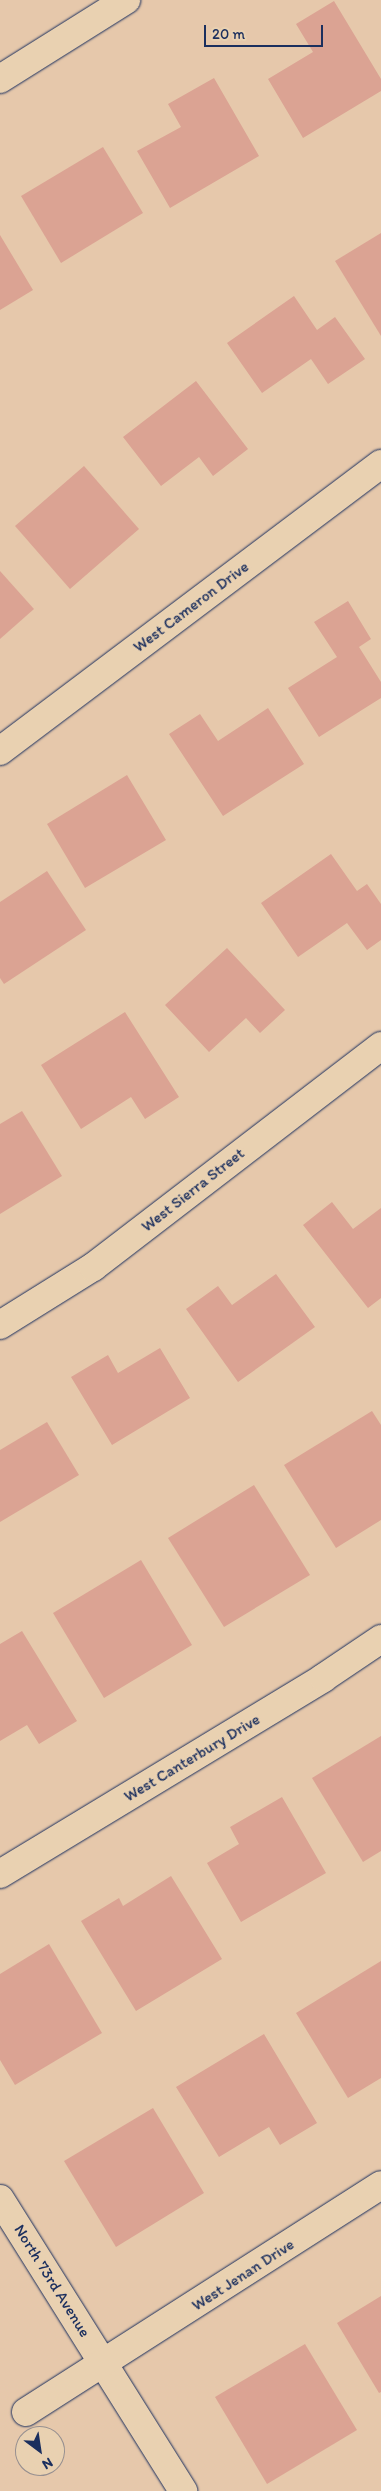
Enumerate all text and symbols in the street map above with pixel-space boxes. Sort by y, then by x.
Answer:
scale bar [206,15,325,47]
text: 20 m [212,25,245,43]
street label: West Cameron Drive [129,557,253,657]
street label: West Sierra Street [138,1144,248,1236]
street label: West Canterbury Drive [120,1710,264,1806]
street label: North 73rd Avenue [10,2221,94,2341]
street label: West Jenan Drive [188,2235,298,2315]
north arrow [15,2426,65,2476]
text: N [39,2454,56,2473]

